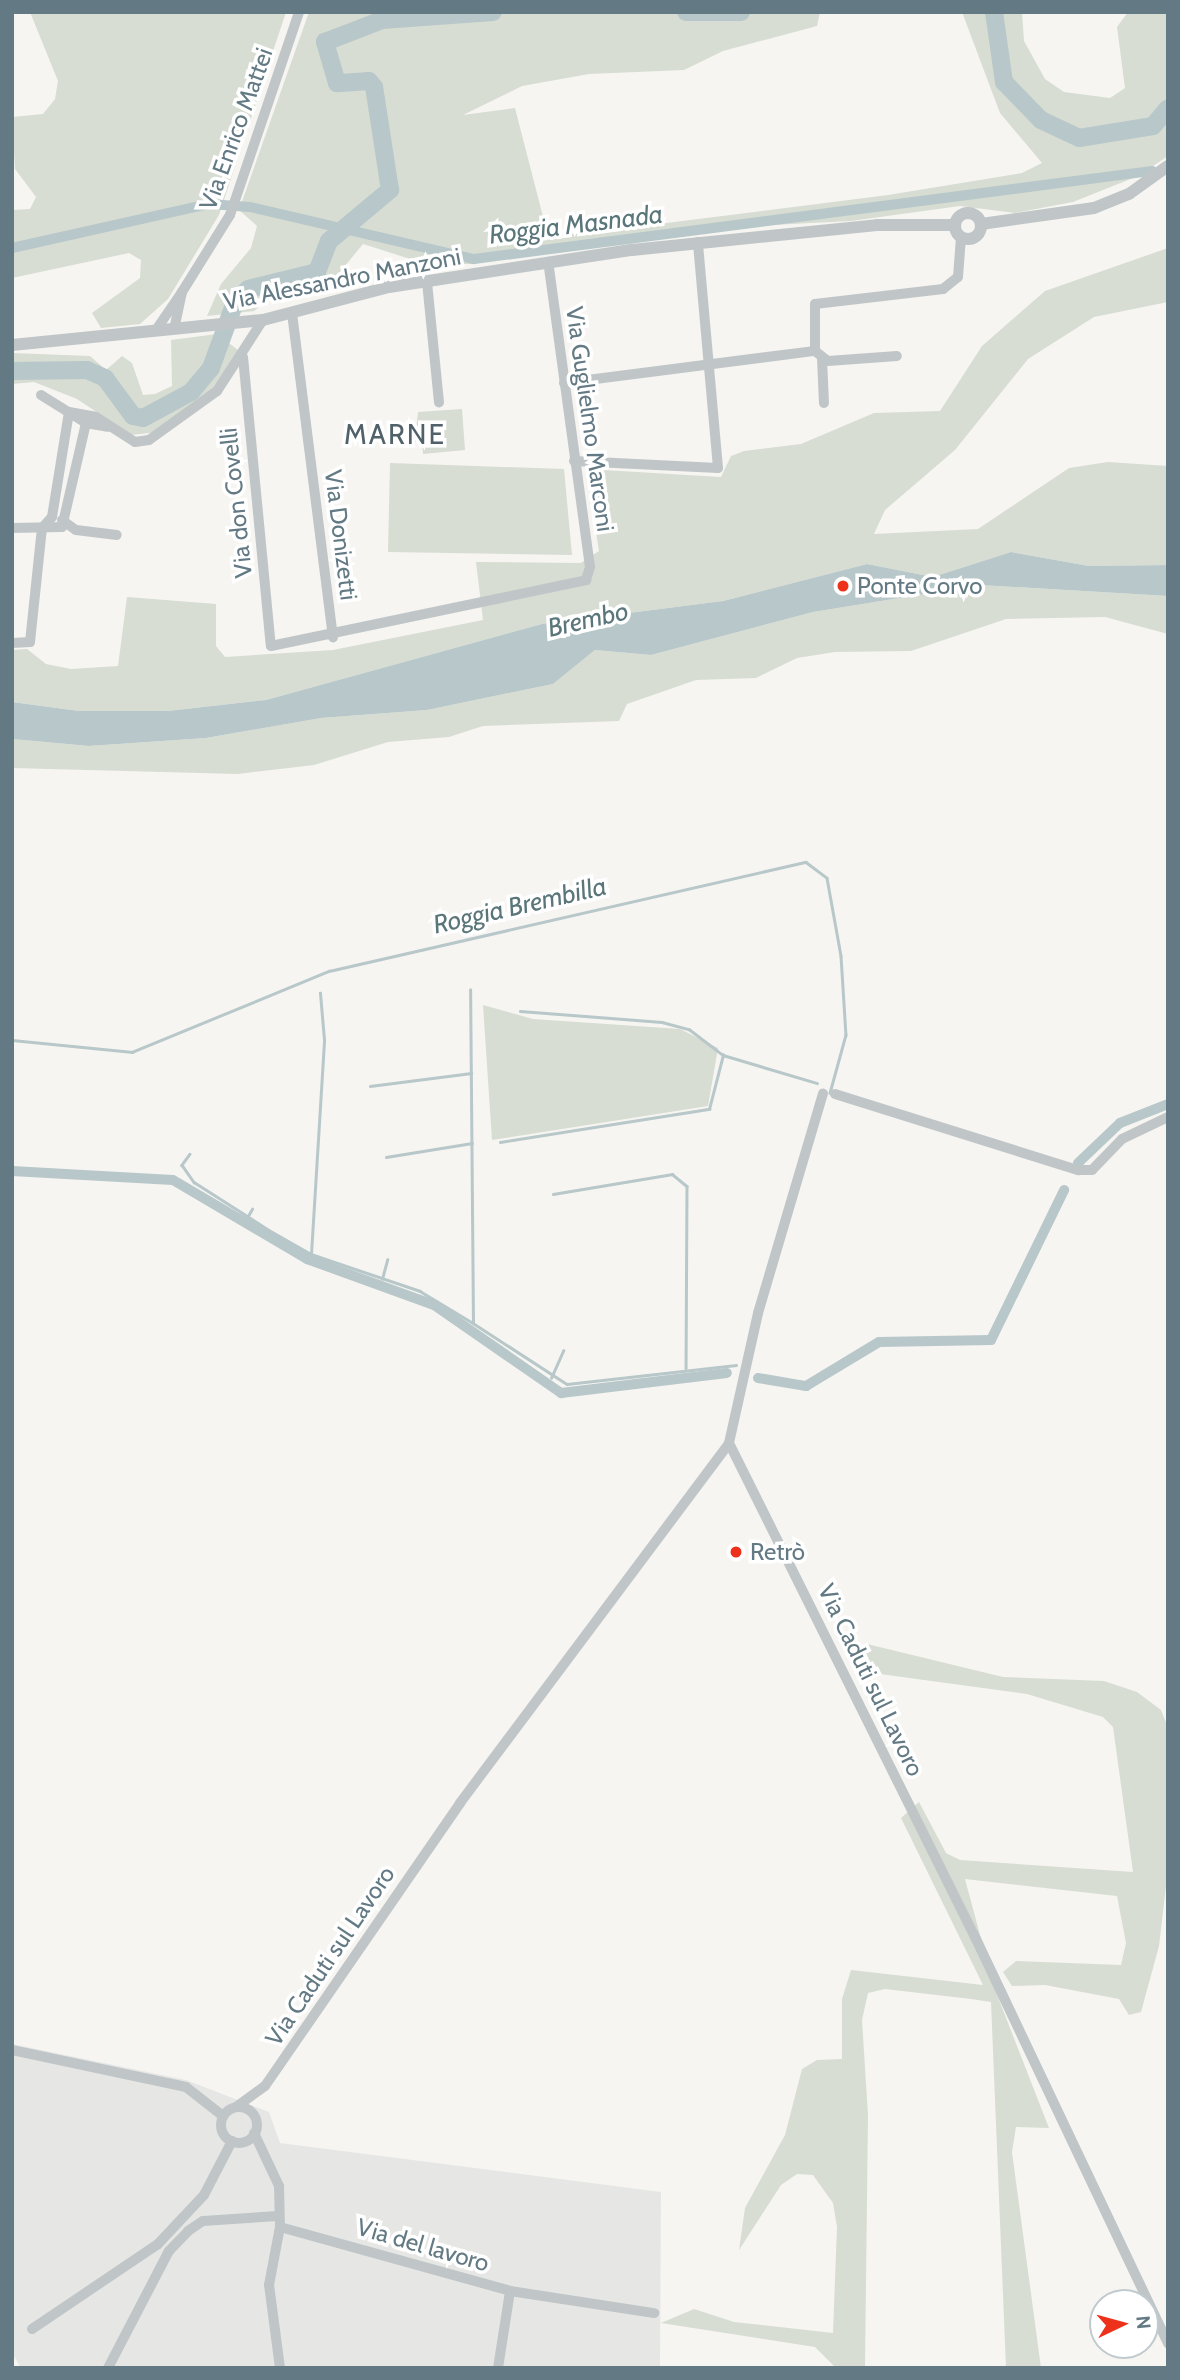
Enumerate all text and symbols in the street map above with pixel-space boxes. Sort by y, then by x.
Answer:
street label: Via Enrico Mattei [193,44,279,214]
water label: Roggia Masnada [487,199,665,251]
street label: Via Alessandro Manzoni [221,242,463,316]
street label: Via Guglielmo Marconi [560,305,620,533]
district label: MARNE [345,417,445,451]
street label: Via don Covelli [214,427,258,579]
street label: Via Donizetti [319,468,363,602]
place label: Ponte Corvo [857,572,983,600]
marker: Ponte Corvo [835,578,851,594]
water label: Brembo [545,596,631,644]
water label: Roggia Brembilla [430,871,610,941]
place label: Retrò [750,1538,805,1566]
marker: Retrò [728,1544,744,1560]
street label: Via Caduti sul Lavoro [812,1579,930,1781]
street label: Via Caduti sul Lavoro [259,1861,401,2051]
street label: Via del lavoro [353,2212,493,2278]
north arrow [1089,2289,1159,2359]
text: N [1131,2315,1155,2330]

